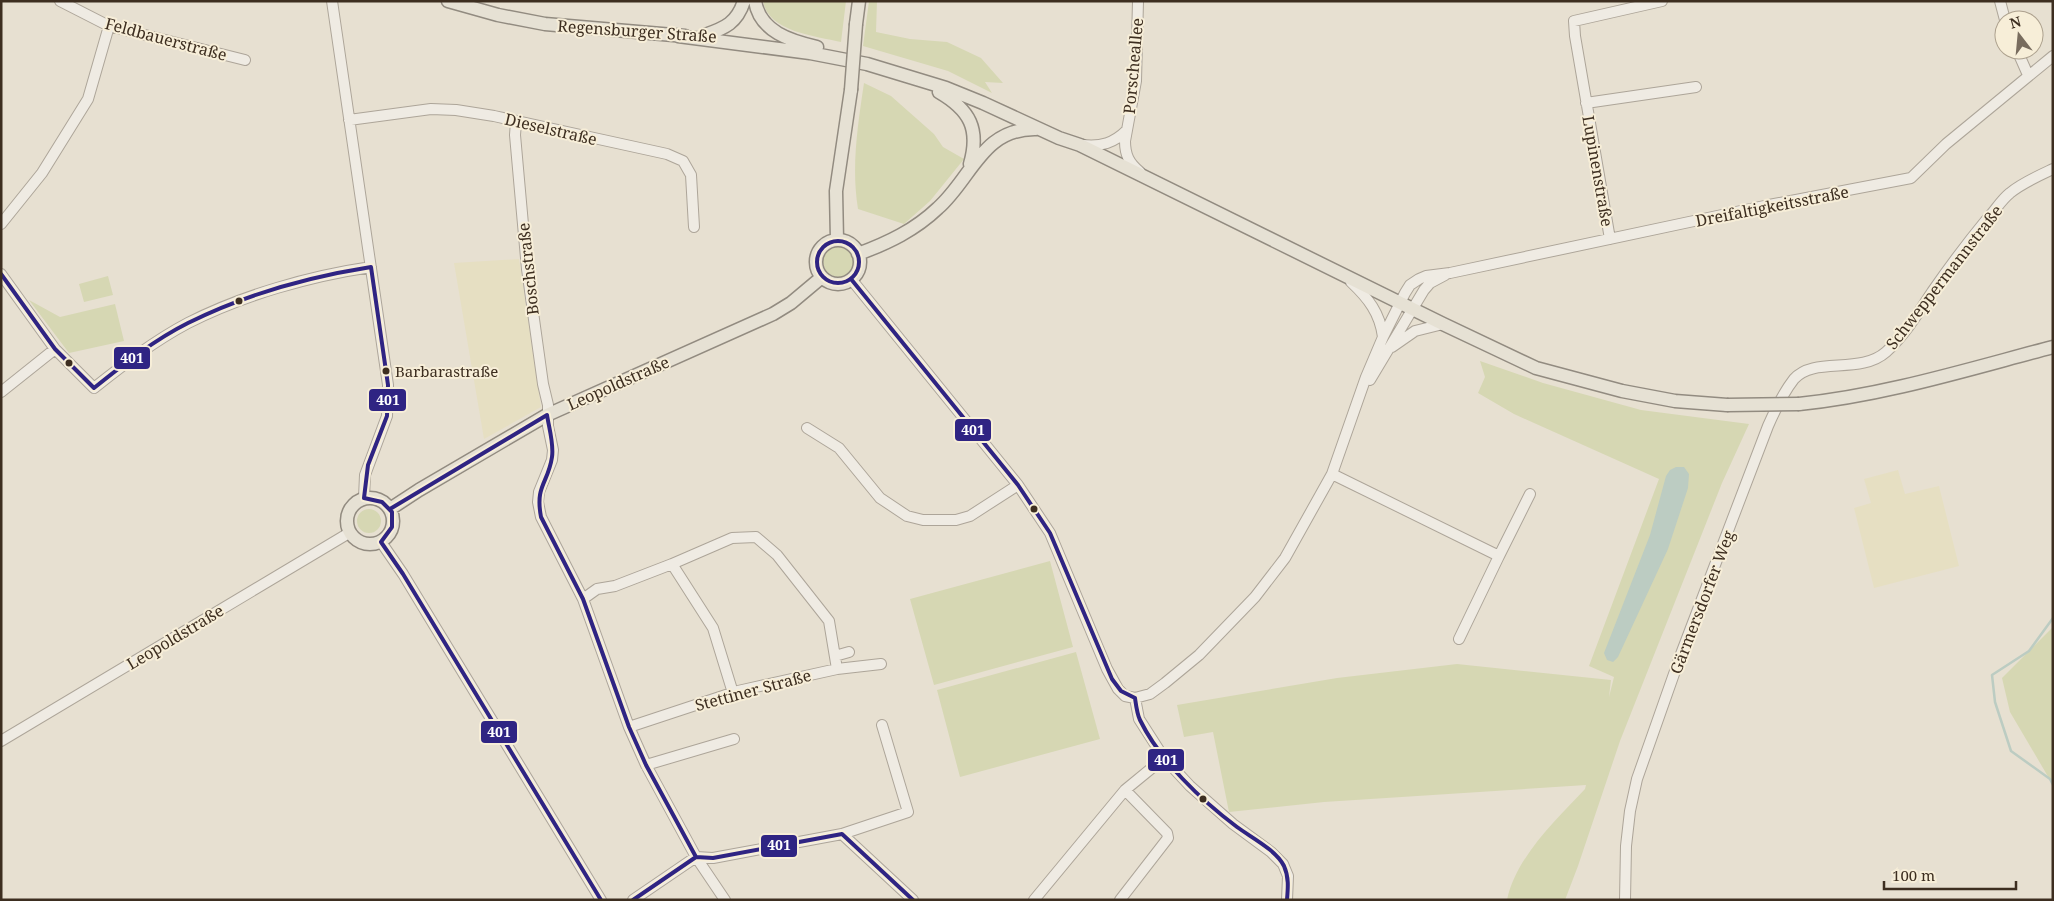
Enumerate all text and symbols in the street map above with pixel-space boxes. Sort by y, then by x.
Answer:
north arrow [1994,10,2044,60]
text: N [2007,11,2023,33]
street label: Feldbauerstraße [103,12,229,66]
street label: Regensburger Straße [557,14,717,48]
street label: Porscheallee [1118,17,1148,115]
street label: Dieselstraße [503,108,599,150]
street label: Lupinenstraße [1577,114,1619,228]
street label: Dreifaltigkeitsstraße [1694,180,1850,232]
street label: Schweppermannstraße [1881,200,2007,354]
street label: Boschstraße [512,222,544,316]
unlabelled marker [234,296,244,306]
line badge: 401 [113,346,151,370]
text: 401 [120,348,144,367]
street label: Leopoldstraße [563,351,673,415]
unlabelled marker [64,358,74,368]
place label: Barbarastraße [395,361,498,381]
marker: Barbarastraße [381,366,391,376]
line badge: 401 [368,388,407,412]
text: 401 [376,390,400,409]
line badge: 401 [954,418,992,442]
text: 401 [961,420,985,439]
unlabelled marker [1029,504,1039,514]
street label: Gärmersdorfer Weg [1664,527,1740,677]
street label: Leopoldstraße [122,599,228,675]
street label: Stettiner Straße [693,664,813,716]
line badge: 401 [480,720,518,744]
text: 401 [487,722,511,741]
line badge: 401 [1147,748,1185,772]
text: 401 [1154,750,1178,769]
unlabelled marker [1198,794,1208,804]
line badge: 401 [760,834,798,858]
text: 401 [767,835,791,854]
scale bar [1884,858,2016,890]
text: 100 m [1892,865,1935,885]

